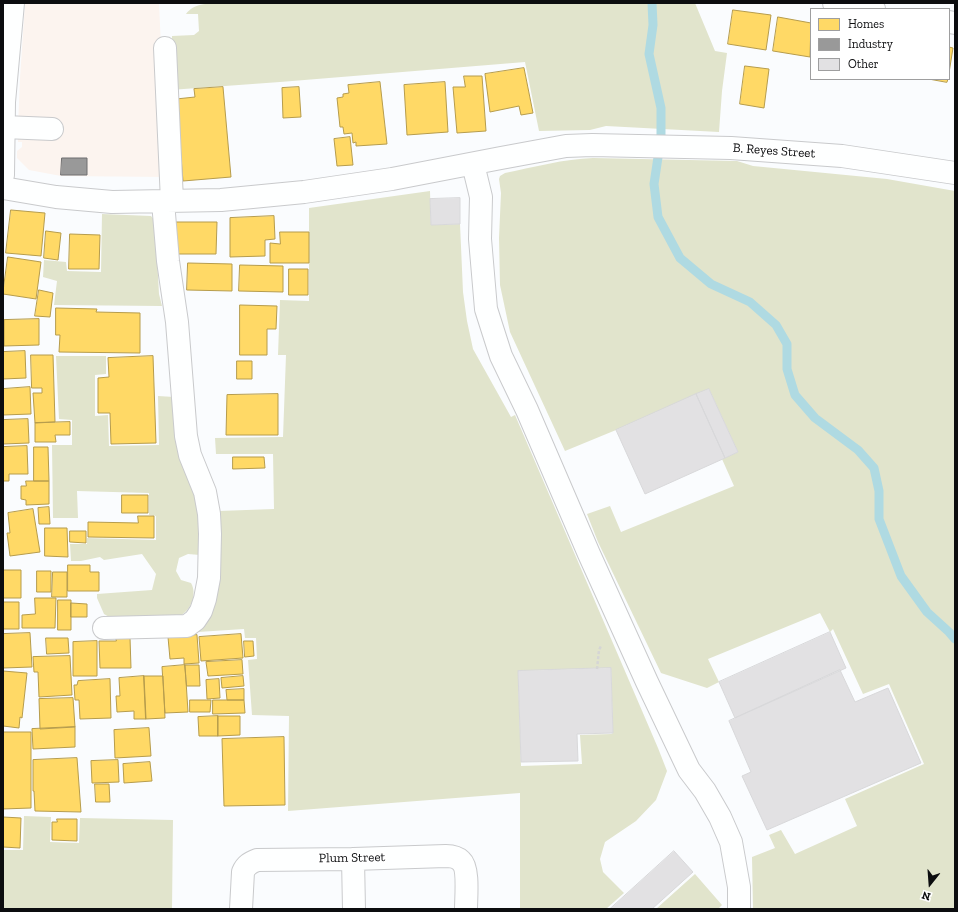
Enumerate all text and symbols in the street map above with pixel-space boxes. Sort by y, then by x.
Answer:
legend [810,8,950,80]
text: Homes [848,17,884,31]
text: Industry [848,37,893,51]
text: Other [848,57,879,71]
street label: B. Reyes Street [732,140,816,162]
street label: Plum Street [319,850,385,866]
north arrow [910,864,950,904]
text: N [920,889,932,903]

